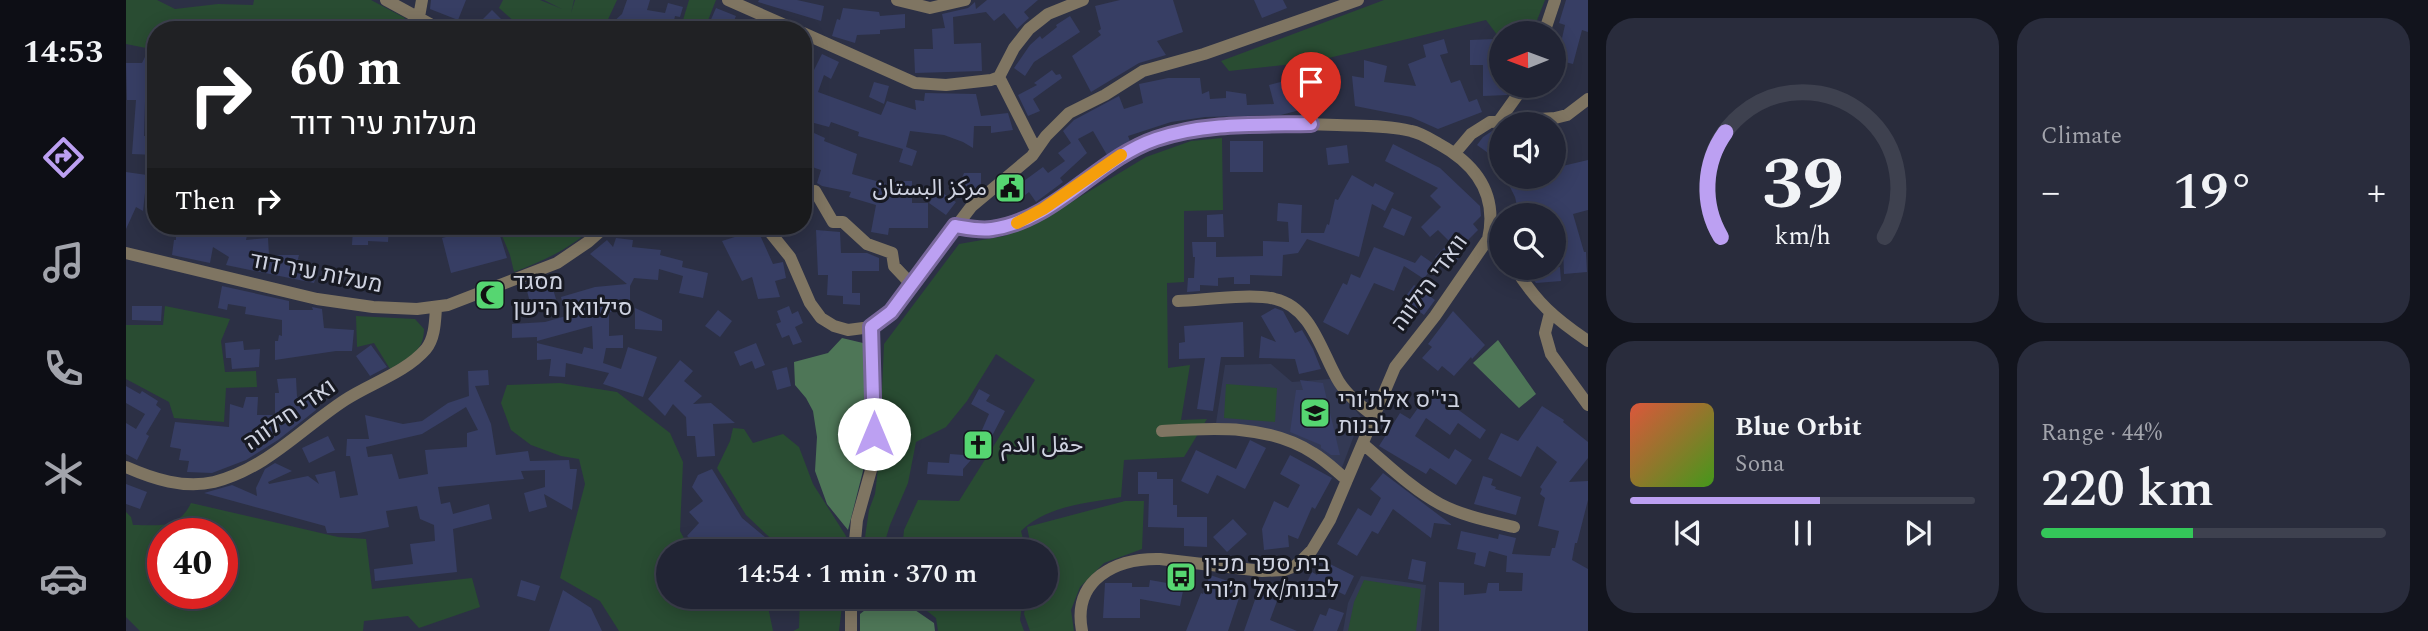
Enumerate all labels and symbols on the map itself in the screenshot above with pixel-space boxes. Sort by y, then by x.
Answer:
north arrow [1489,21,1566,98]
pin [1281,52,1341,124]
place label: مركز البستان [872,171,987,206]
public building icon: مركز البستان [993,171,1027,205]
street label: וואדי הילווה [1383,227,1477,339]
street label: מעלות עיר דוד [247,243,385,303]
place label: מסגד סילוואן הישן [513,265,632,326]
mosque icon: מסגד סילוואן הישן [473,278,507,312]
street label: ואדי חילווה [237,370,343,460]
place label: בי"ס אלת'ורי לבנות [1338,383,1460,444]
school or university icon: בי"ס אלת'ורי לבנות [1298,396,1332,430]
position arrow [837,397,911,471]
church icon: حقل الدم [961,428,995,462]
place label: حقل الدم [1001,428,1083,463]
speed limit sign: 40 [147,518,238,609]
place label: בית ספר מכין לבנות/אל ת׳ורי [1204,547,1339,608]
bus stop icon: בית ספר מכין לבנות/אל ת׳ורי [1164,560,1198,594]

